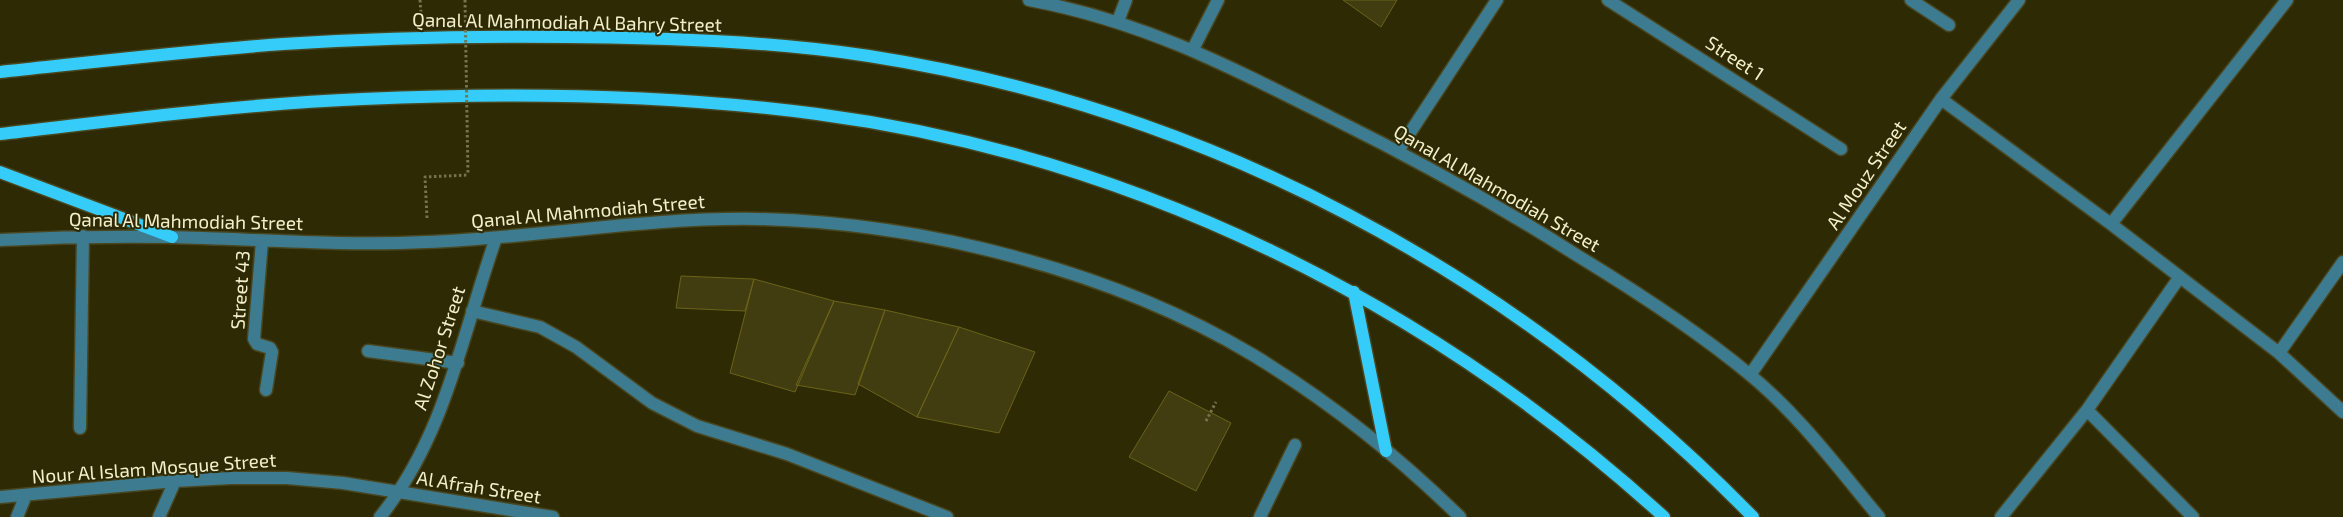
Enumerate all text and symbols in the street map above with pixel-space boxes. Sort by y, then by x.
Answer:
street label: Qanal Al Mahmodiah Al Bahry Street [412,7,722,36]
street label: Street 1 [1702,30,1769,85]
street label: Al Mouz Street [1821,116,1910,233]
street label: Qanal Al Mahmodiah Street [1390,119,1605,256]
street label: Qanal Al Mahmodiah Street [470,189,706,232]
street label: Qanal Al Mahmodiah Street [69,207,303,234]
street label: Street 43 [225,250,254,330]
street label: Al Zohor Street [408,283,469,413]
street label: Nour Al Islam Mosque Street [31,447,277,488]
street label: Al Afrah Street [415,465,543,508]

